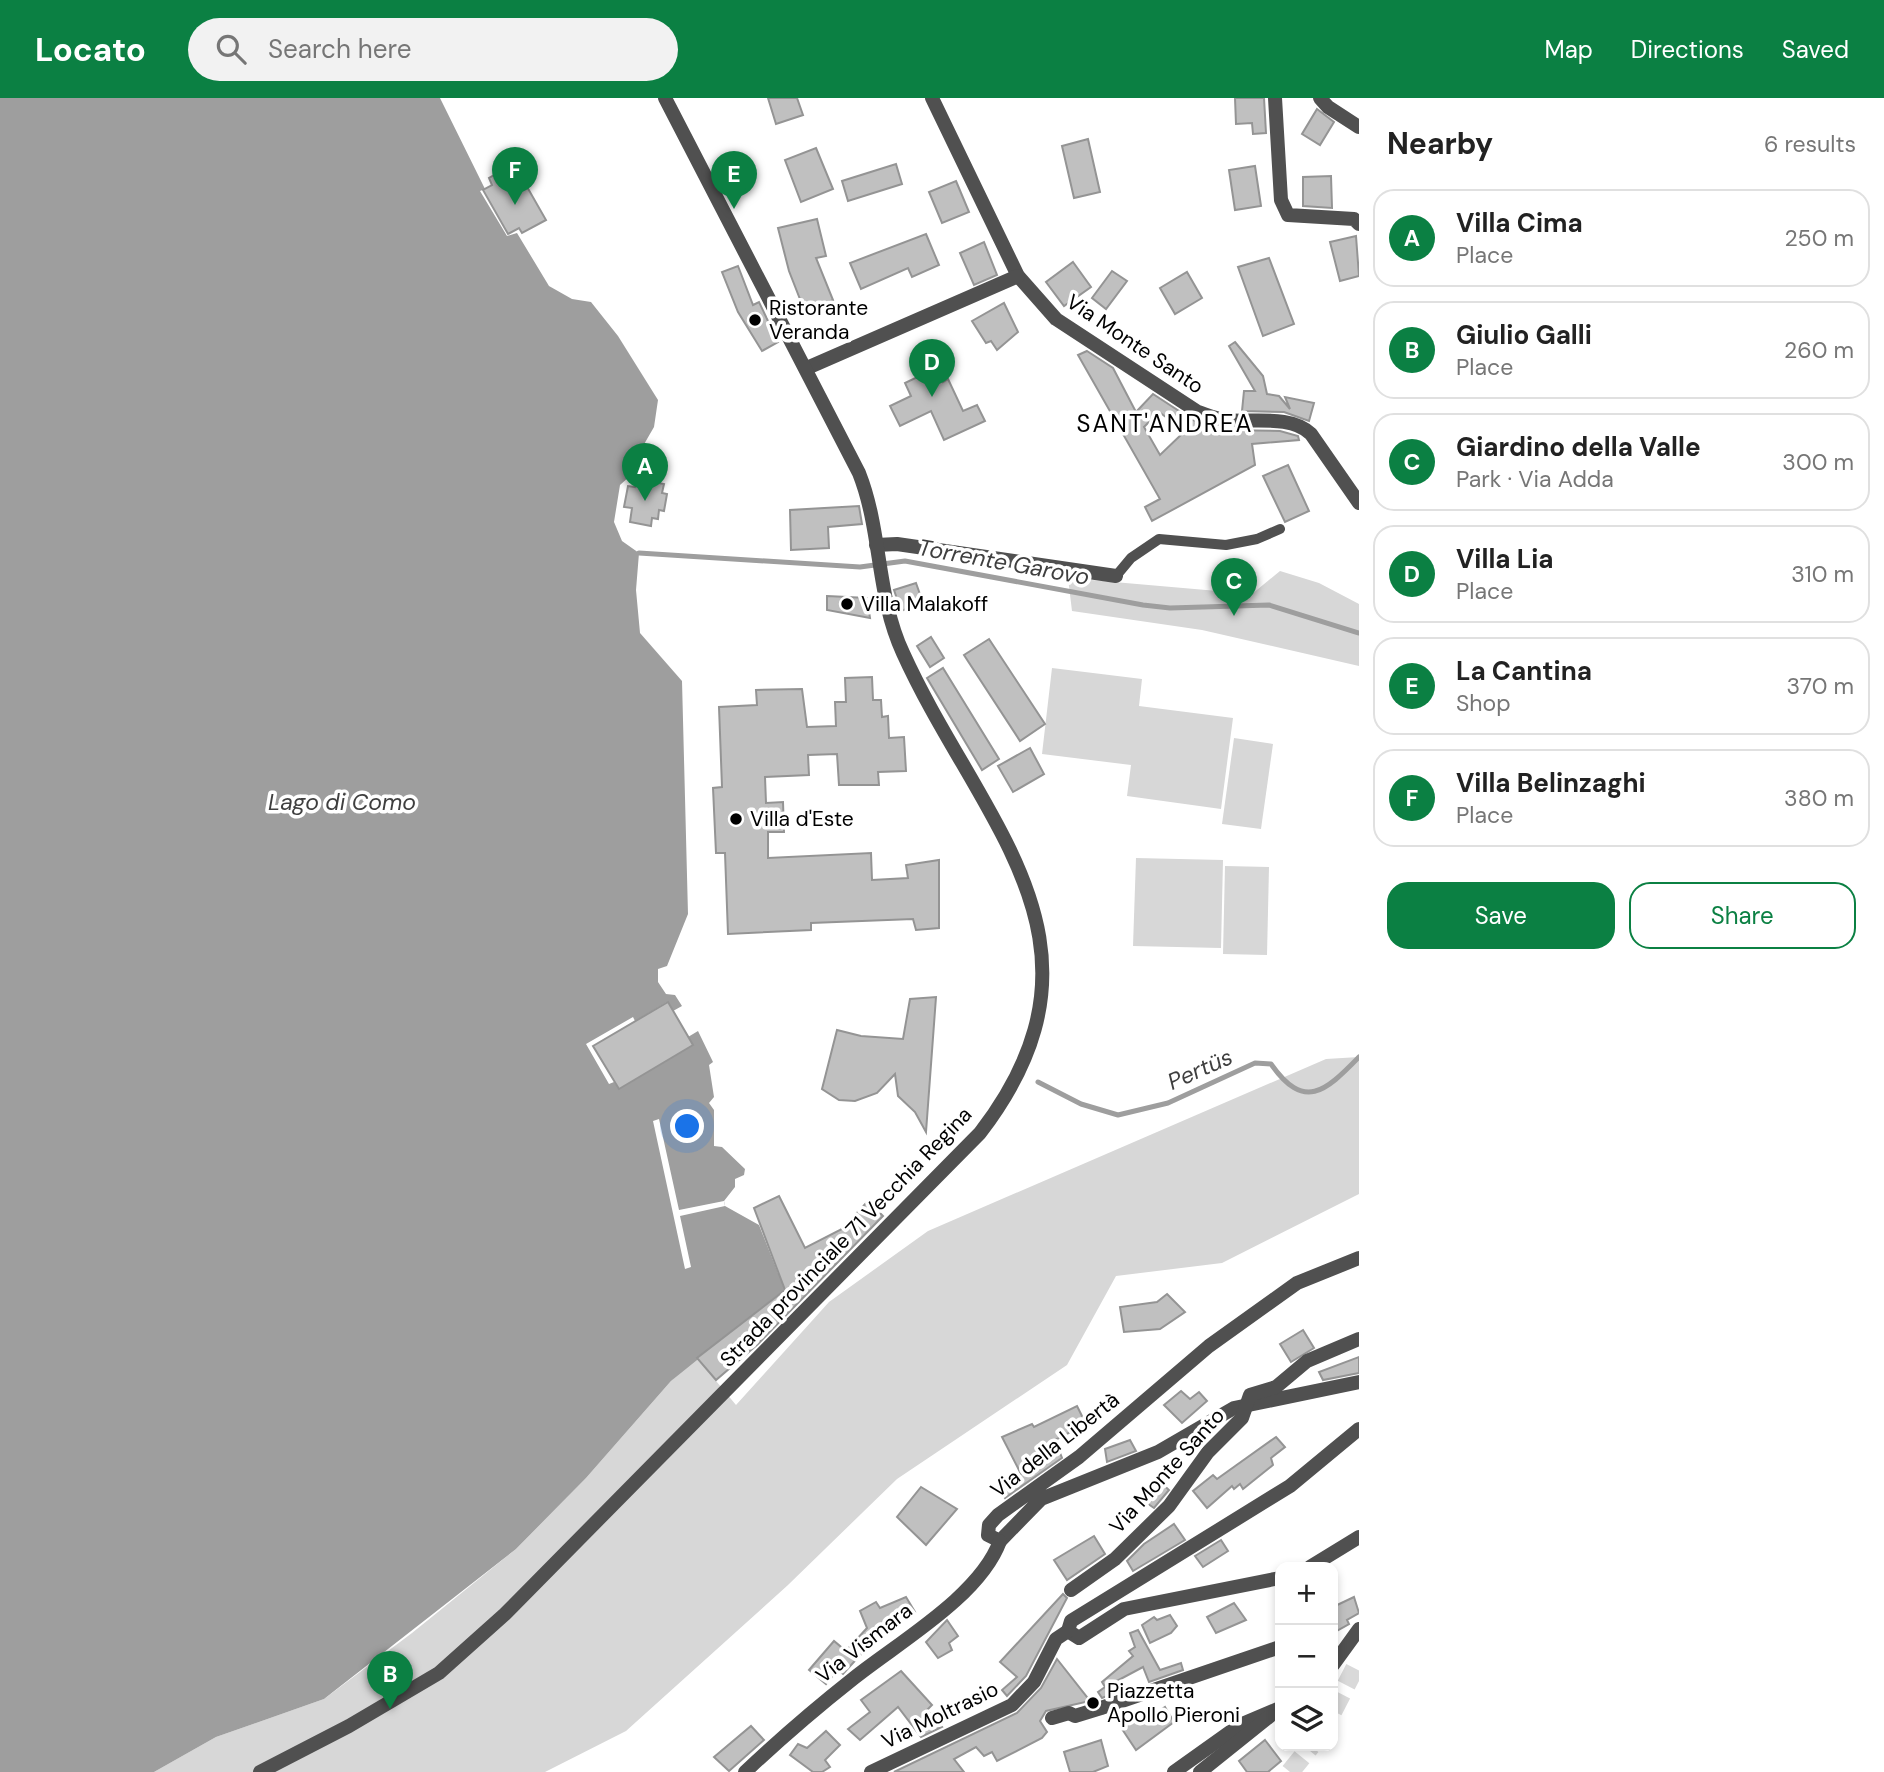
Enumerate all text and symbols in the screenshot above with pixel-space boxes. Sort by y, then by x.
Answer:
search box [188,18,678,81]
text: Locato [35,28,146,71]
icon: search [212,30,250,68]
text: Search here [268,32,411,66]
text: Map [1545,34,1593,65]
text: Directions [1631,34,1744,65]
text: Saved [1782,34,1849,65]
text: Nearby [1387,124,1493,163]
text: 6 results [1764,129,1856,159]
pin: F [492,147,538,205]
pin: E [711,151,757,209]
text: Villa Cima [1456,206,1583,240]
text: A [1404,223,1420,253]
text: 250 m [1784,223,1854,253]
text: Place [1456,240,1513,270]
street label: Via Monte Santo [1061,288,1209,400]
place label: Ristorante Veranda [769,294,868,346]
marker: Ristorante Veranda [747,312,763,328]
text: Giulio Galli [1456,318,1592,352]
text: B [1405,335,1419,365]
text: 260 m [1784,335,1854,365]
pin: D [909,339,955,397]
text: Place [1456,352,1513,382]
district label: SANT'ANDREA [1076,408,1254,439]
text: Giardino della Valle [1456,430,1701,464]
pin: A [622,443,668,501]
text: C [1404,447,1420,477]
text: 300 m [1782,447,1854,477]
text: Park · Via Adda [1456,464,1614,494]
water label: Torrente Garovo [916,532,1092,592]
text: Villa Lia [1456,542,1554,576]
pin: C [1211,558,1257,616]
text: D [1404,559,1420,589]
text: 310 m [1791,559,1854,589]
text: Place [1456,576,1513,606]
place label: Villa Malakoff [861,590,988,618]
marker: Villa Malakoff [839,596,855,612]
text: La Cantina [1456,654,1592,688]
text: E [1405,671,1419,701]
text: 370 m [1786,671,1854,701]
text: Shop [1456,688,1511,718]
text: Villa Belinzaghi [1456,766,1646,800]
text: F [1406,783,1418,813]
text: 380 m [1784,783,1854,813]
water label: Lago di Como [268,787,416,817]
text: Place [1456,800,1513,830]
place label: Villa d'Este [750,805,854,833]
marker: Villa d'Este [728,811,744,827]
button: Save [1387,882,1615,949]
button: Share [1629,882,1856,949]
water label: Pertüs [1163,1041,1237,1097]
street label: Strada provinciale 71 Vecchia Regina [714,1101,978,1373]
your location [670,1109,704,1143]
street label: Via della Libertà [985,1386,1125,1504]
street label: Via Monte Santo [1103,1402,1231,1540]
map controls [1275,1562,1338,1751]
button: + [1275,1562,1338,1625]
street label: Via Vismara [810,1597,918,1689]
button: − [1275,1625,1338,1688]
pin: B [367,1651,413,1709]
street label: Via Moltrasio [877,1675,1003,1755]
place label: Piazzetta Apollo Pieroni [1107,1677,1240,1729]
button: layers [1275,1688,1338,1751]
marker: Piazzetta Apollo Pieroni [1085,1695,1101,1711]

